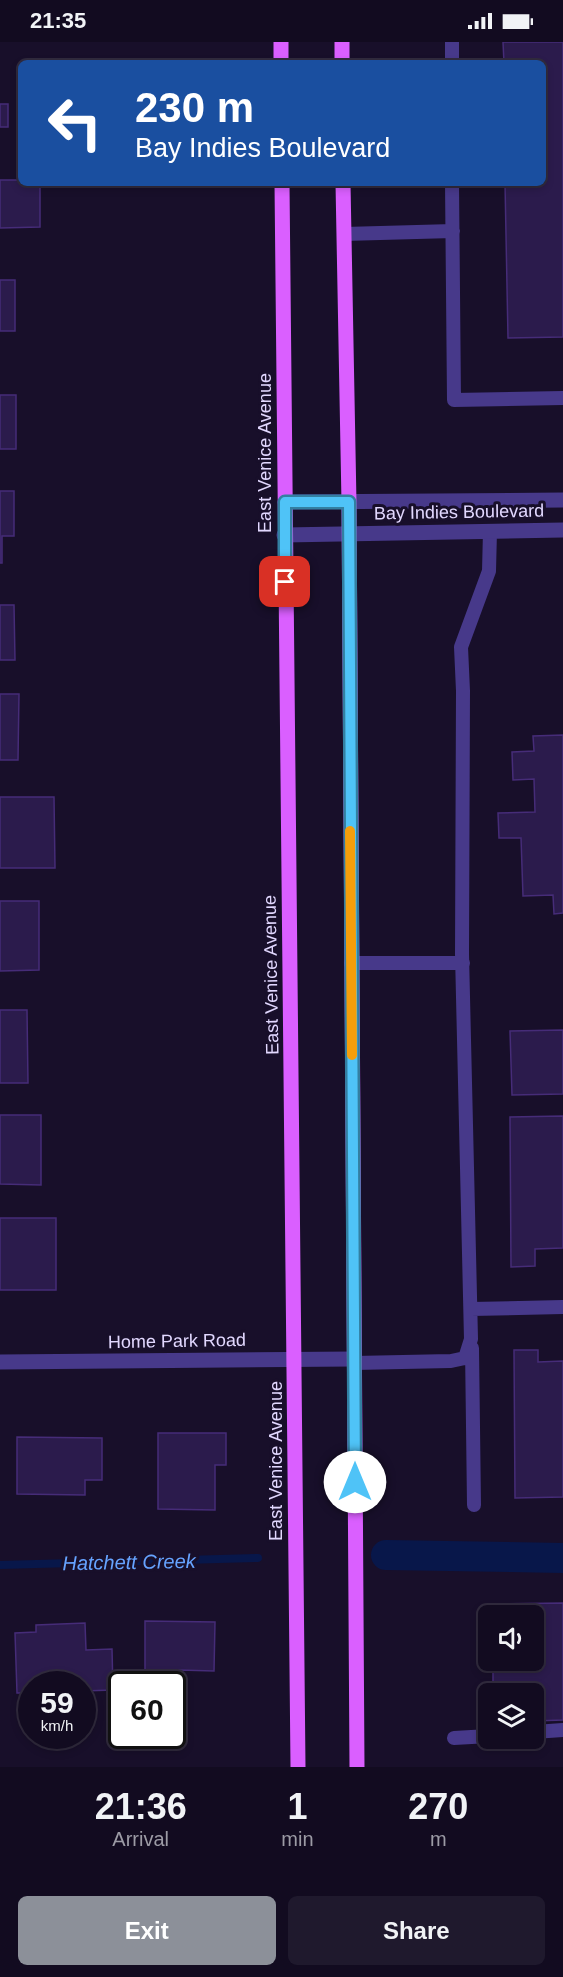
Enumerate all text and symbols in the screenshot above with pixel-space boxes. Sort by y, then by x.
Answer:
text: 21:35 [30,8,86,33]
icon: left [36,84,114,162]
text: 230 m [135,84,254,131]
text: Bay Indies Boulevard [135,133,390,163]
street label: East Venice Avenue [255,373,275,533]
street label: Bay Indies Boulevard [374,501,544,523]
pin [259,556,310,607]
icon: arrive [268,565,301,598]
street label: East Venice Avenue [260,895,282,1055]
street label: Home Park Road [108,1330,246,1352]
street label: East Venice Avenue [266,1381,286,1541]
position arrow [323,1450,387,1514]
water label: Hatchett Creek [62,1550,197,1574]
map controls [478,1605,544,1749]
button: sound [478,1605,544,1671]
speed limit sign: 60 [108,1671,186,1749]
button: layers [478,1683,544,1749]
text: 59 [40,1686,74,1719]
text: km/h [41,1717,73,1734]
text: 21:36 [95,1786,187,1827]
text: 1 [287,1786,307,1827]
text: 270 [408,1786,468,1827]
text: Arrival [112,1828,169,1850]
text: min [281,1828,314,1850]
text: m [430,1828,447,1850]
button: Exit [18,1896,276,1965]
button: Share [288,1896,545,1965]

